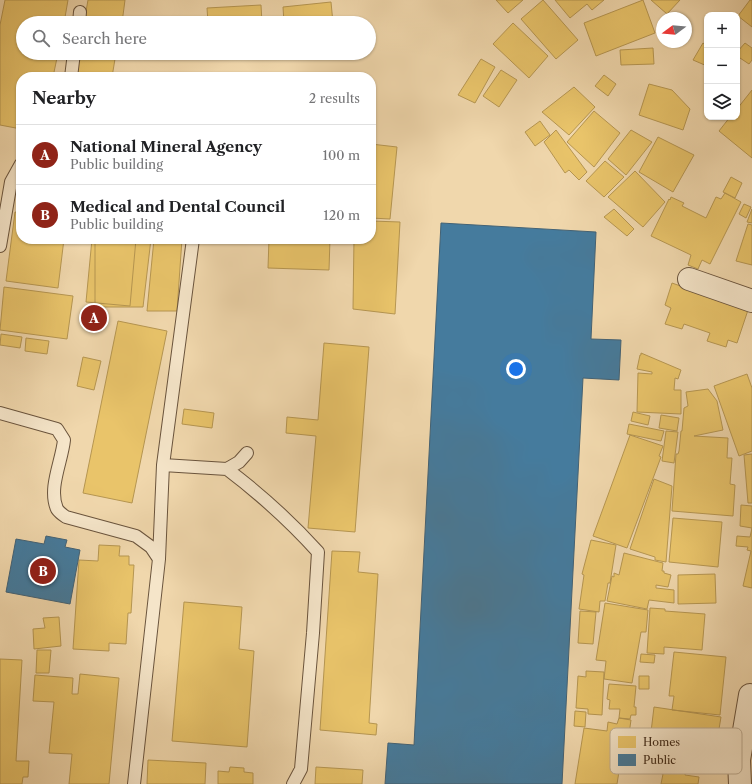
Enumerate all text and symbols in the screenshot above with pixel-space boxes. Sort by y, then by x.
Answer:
north arrow [656,12,692,48]
map controls [704,12,740,120]
button: + [704,12,740,48]
search box [16,16,376,60]
icon: search [30,27,52,49]
text: Search here [62,29,147,48]
button: − [704,48,740,84]
button: layers [704,84,740,120]
text: Nearby [32,88,96,108]
text: 2 results [309,90,360,106]
text: National Mineral Agency [70,137,262,156]
text: A [40,147,50,163]
text: 100 m [322,147,360,163]
text: Public building [70,156,163,172]
text: Medical and Dental Council [70,197,285,216]
text: B [40,207,50,223]
text: 120 m [323,207,360,223]
text: Public building [70,216,163,232]
pin: A [81,303,107,333]
your location [506,359,526,379]
pin: B [30,556,56,586]
legend [610,728,742,774]
text: Homes [643,735,680,749]
text: Public [643,753,676,767]

